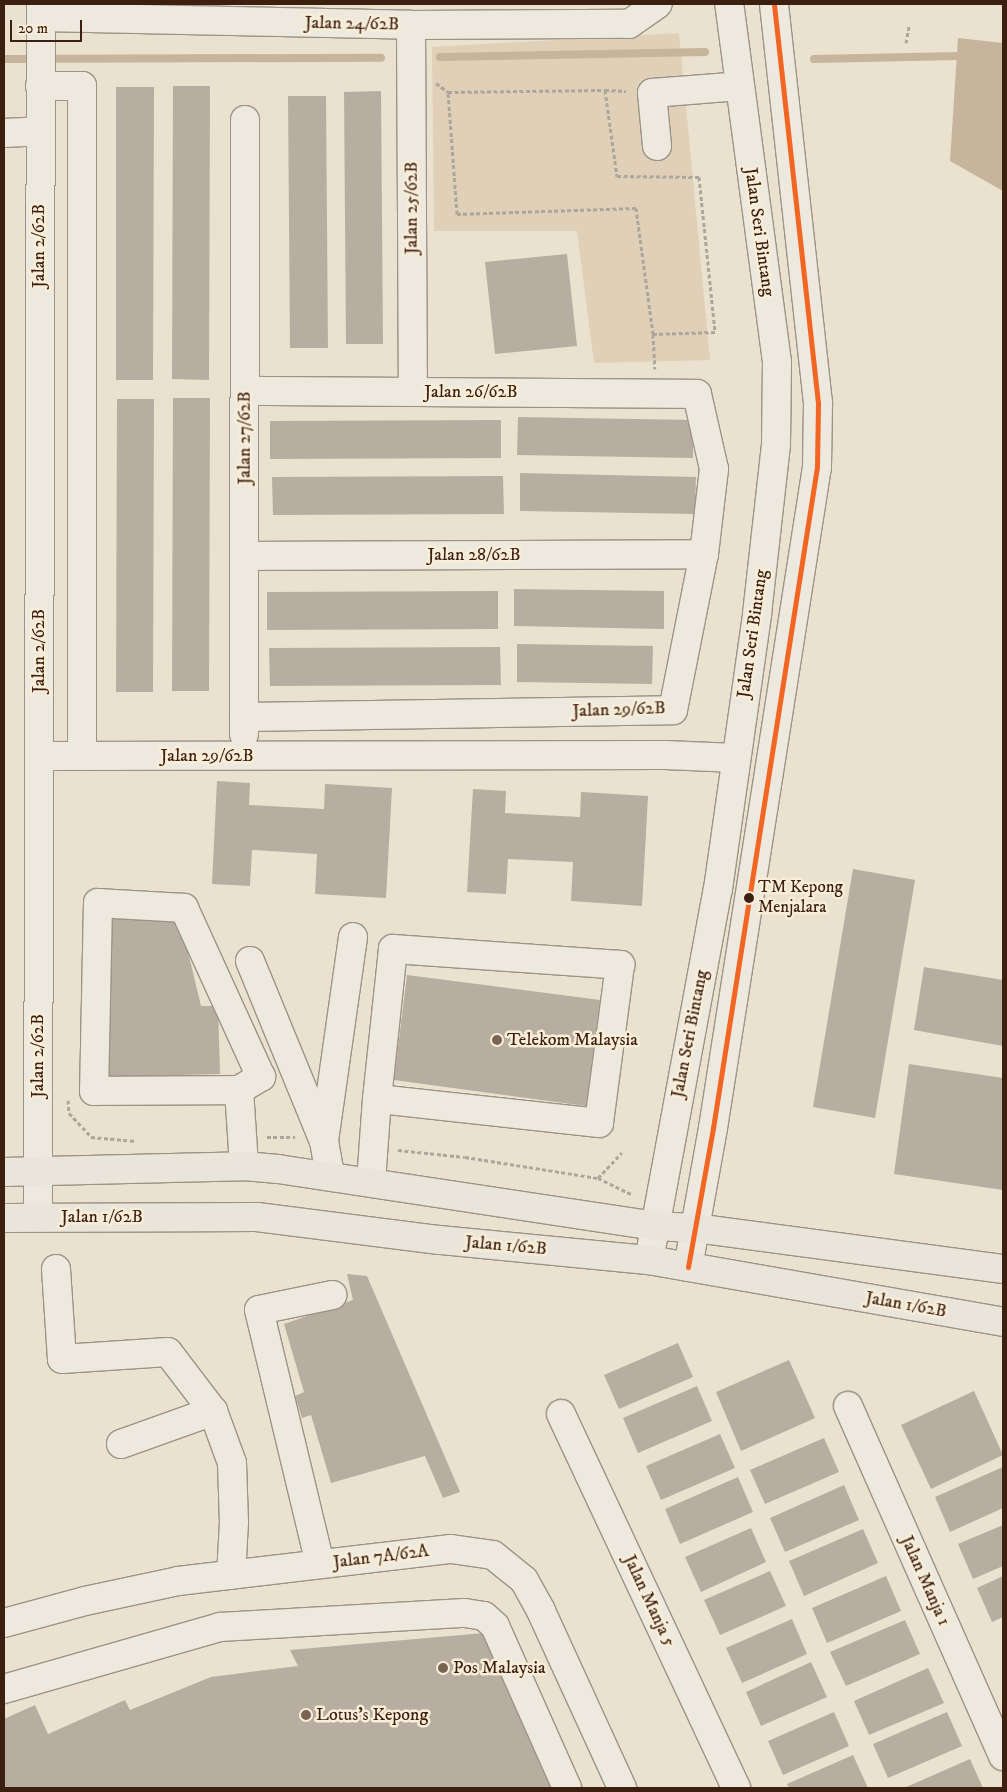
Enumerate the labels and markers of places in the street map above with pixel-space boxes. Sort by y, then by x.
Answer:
place label: TM Kepong Menjalara [758,878,843,918]
marker: TM Kepong Menjalara [744,893,754,903]
place label: Telekom Malaysia [507,1029,638,1051]
marker: Telekom Malaysia [491,1034,503,1046]
place label: Pos Malaysia [453,1657,546,1679]
marker: Pos Malaysia [437,1662,449,1674]
place label: Lotus's Kepong [316,1704,428,1726]
marker: Lotus's Kepong [300,1709,312,1721]

